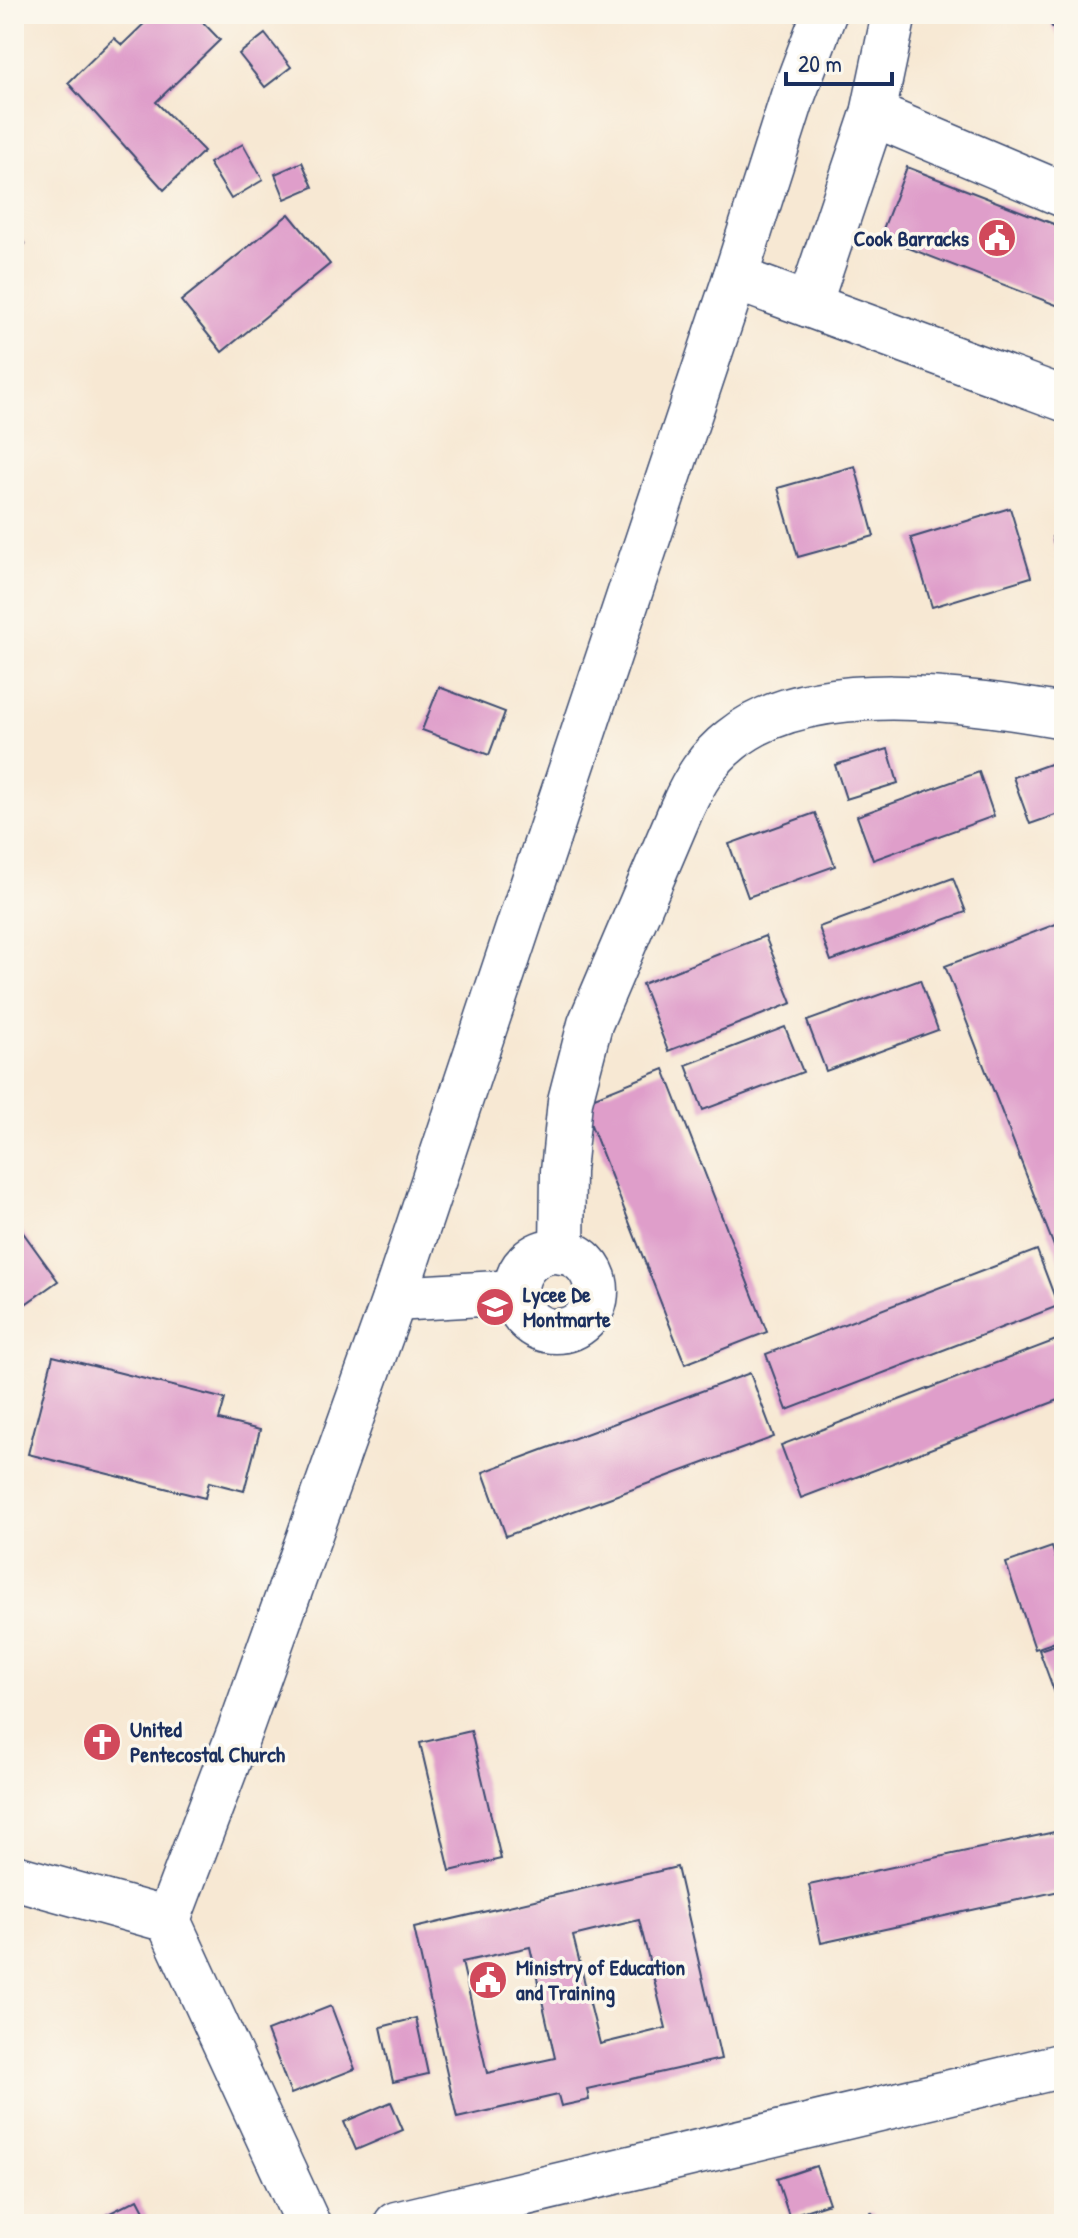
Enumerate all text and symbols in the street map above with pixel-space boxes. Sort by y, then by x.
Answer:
scale bar [786,36,892,86]
text: 20 m [798,47,842,79]
public building icon: Cook Barracks [976,217,1018,259]
place label: Cook Barracks [854,223,970,253]
place label: Lycee De Montmarte [523,1279,611,1334]
school or university icon: Lycee De Montmarte [474,1286,516,1328]
place label: United Pentecostal Church [130,1714,286,1769]
church icon: United Pentecostal Church [81,1721,123,1763]
place label: Ministry of Education and Training [516,1952,685,2008]
public building icon: Ministry of Education and Training [467,1959,509,2001]

